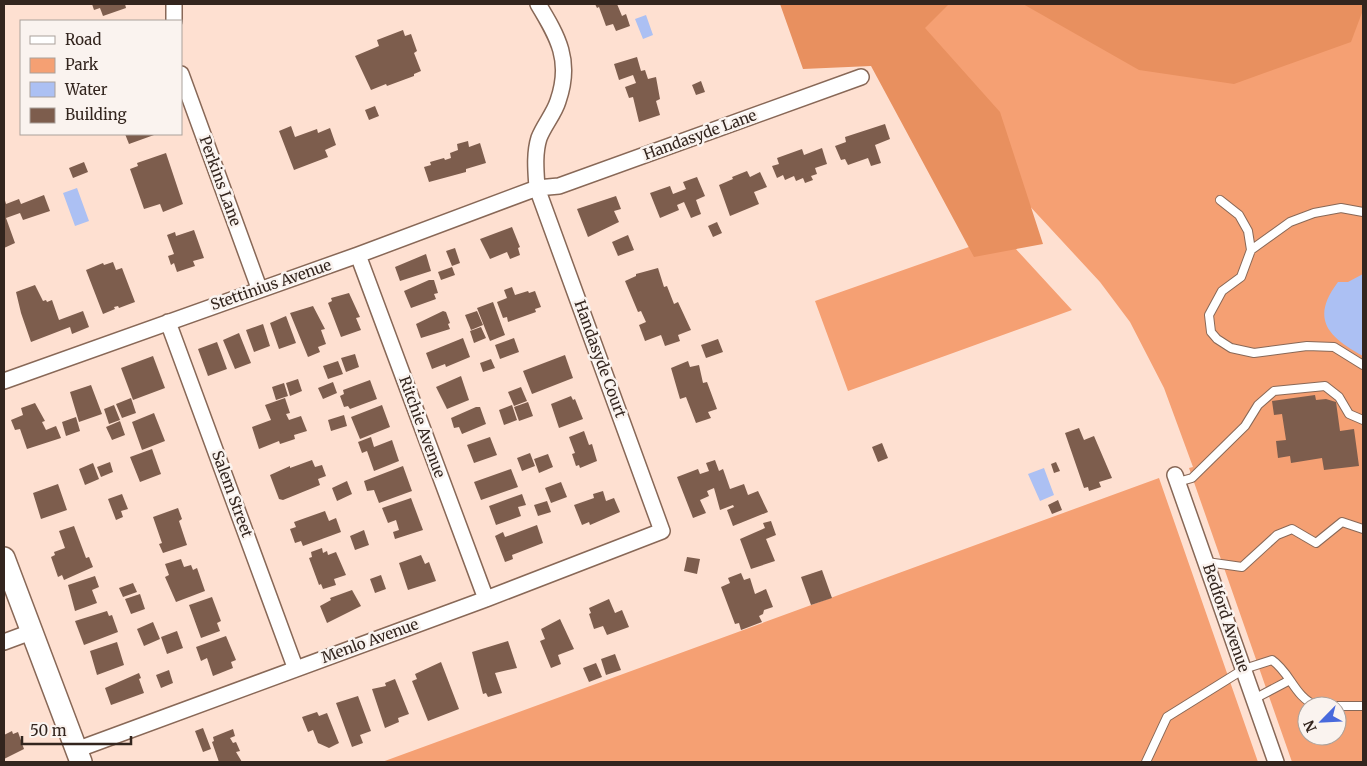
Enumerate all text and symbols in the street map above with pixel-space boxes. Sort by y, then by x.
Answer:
legend [20,20,182,135]
text: Road [65,30,101,49]
text: Park [65,55,99,74]
text: Water [64,80,108,99]
text: Building [65,105,127,124]
street label: Handasyde Lane [641,105,759,164]
street label: Perkins Lane [195,133,246,229]
street label: Stettinius Avenue [208,255,334,314]
street label: Handasyde Court [570,297,631,420]
street label: Ritchie Avenue [395,373,450,480]
street label: Salem Street [208,448,257,540]
street label: Bedford Avenue [1199,561,1254,675]
street label: Menlo Avenue [319,614,421,667]
north arrow [1297,696,1347,746]
scale bar [22,714,131,746]
text: N [1300,718,1321,735]
text: 50 m [30,721,67,740]

